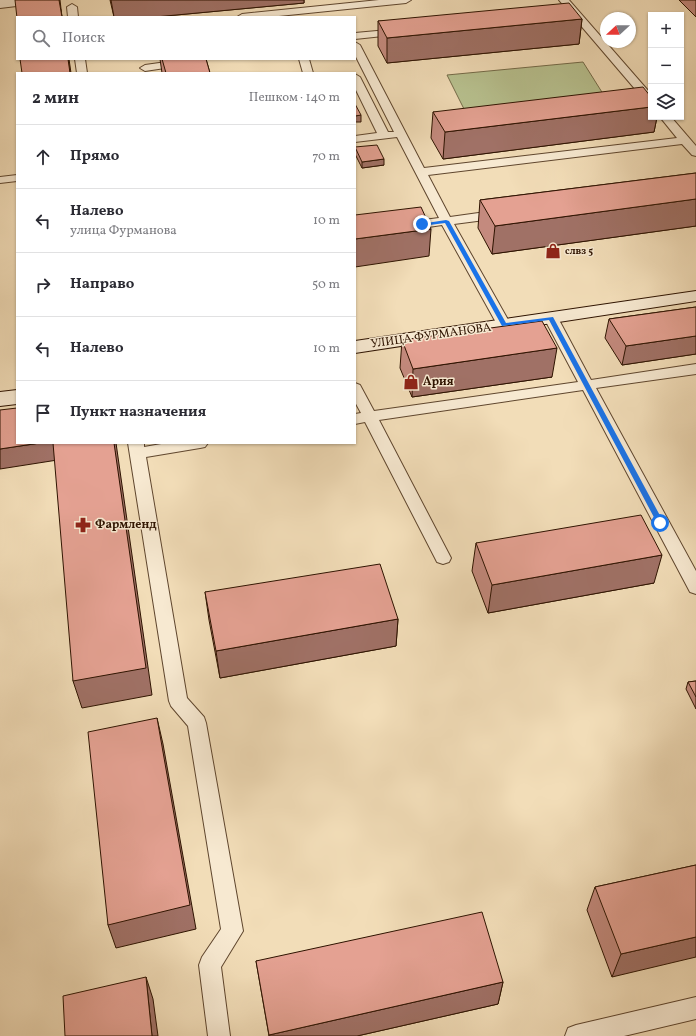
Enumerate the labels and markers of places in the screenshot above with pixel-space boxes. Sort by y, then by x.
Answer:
shop icon: слвз 5 [544,242,562,260]
place label: слвз 5 [565,244,593,258]
shop icon: Ария [402,373,420,391]
place label: Ария [423,374,454,390]
pharmacy icon: Фармленд [74,516,92,534]
place label: Фармленд [95,517,157,533]

